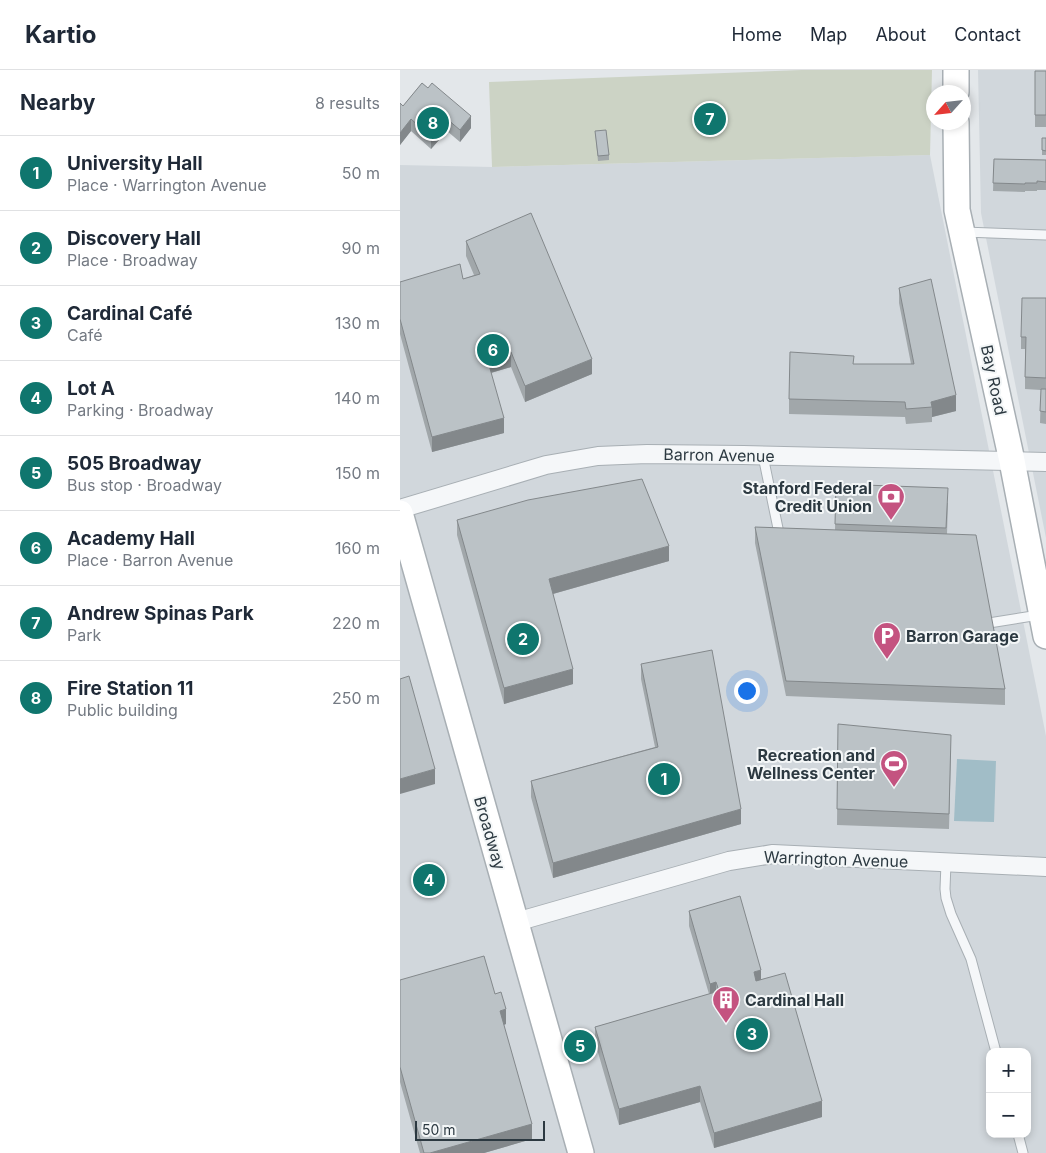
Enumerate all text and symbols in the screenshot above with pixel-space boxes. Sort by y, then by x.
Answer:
text: Kartio [25,20,96,49]
text: Home [732,24,782,45]
text: Map [810,24,847,45]
text: About [875,24,926,45]
text: Contact [954,24,1021,45]
north arrow [926,85,971,130]
text: Nearby [20,90,95,115]
text: 8 results [315,93,380,113]
pin: 7 [694,100,726,138]
pin: 8 [417,104,449,142]
text: University Hall [67,152,203,175]
text: 1 [33,163,39,183]
text: 50 m [342,163,380,183]
text: Place · Warrington Avenue [67,175,267,195]
text: Discovery Hall [67,227,201,250]
text: 2 [31,238,41,258]
text: 90 m [341,238,380,258]
text: Place · Broadway [67,250,198,270]
text: Cardinal Café [67,302,193,325]
text: 3 [31,313,41,333]
text: 130 m [335,313,380,333]
text: Café [67,325,102,345]
pin: 6 [477,331,509,369]
street label: Bay Road [977,343,1011,417]
text: Lot A [67,377,115,400]
text: 4 [31,388,41,408]
text: 140 m [335,388,380,408]
text: Parking · Broadway [67,400,214,420]
street label: Barron Avenue [663,444,775,466]
text: 505 Broadway [67,452,202,475]
text: 5 [31,463,41,483]
text: 150 m [335,463,380,483]
text: Bus stop · Broadway [67,475,222,495]
place label: Stanford Federal Credit Union [743,478,872,516]
bank icon: Stanford Federal Credit Union [876,482,906,521]
text: Academy Hall [67,527,195,550]
text: 6 [31,538,41,558]
text: 160 m [335,538,380,558]
text: Place · Barron Avenue [67,550,233,570]
text: Andrew Spinas Park [67,602,254,625]
text: 7 [31,613,41,633]
text: 220 m [332,613,380,633]
pin: 2 [507,620,539,658]
parking icon: Barron Garage [872,621,902,660]
text: Park [67,625,101,645]
place label: Barron Garage [906,626,1019,646]
text: Fire Station 11 [67,677,193,700]
your location [734,678,760,704]
text: 8 [31,688,41,708]
text: 250 m [332,688,380,708]
text: Public building [67,700,178,720]
place label: Recreation and Wellness Center [747,745,875,783]
sports icon: Recreation and Wellness Center [879,749,909,788]
pin: 1 [648,760,680,798]
street label: Broadway [470,794,510,872]
street label: Warrington Avenue [763,846,909,872]
pin: 4 [413,861,445,899]
building icon: Cardinal Hall [711,985,741,1024]
place label: Cardinal Hall [745,990,844,1010]
pin: 3 [736,1015,768,1053]
pin: 5 [564,1027,596,1065]
map controls [986,1048,1031,1138]
button: + [986,1048,1031,1093]
button: − [986,1093,1031,1138]
scale bar [415,1118,545,1141]
text: 50 m [422,1121,456,1138]

